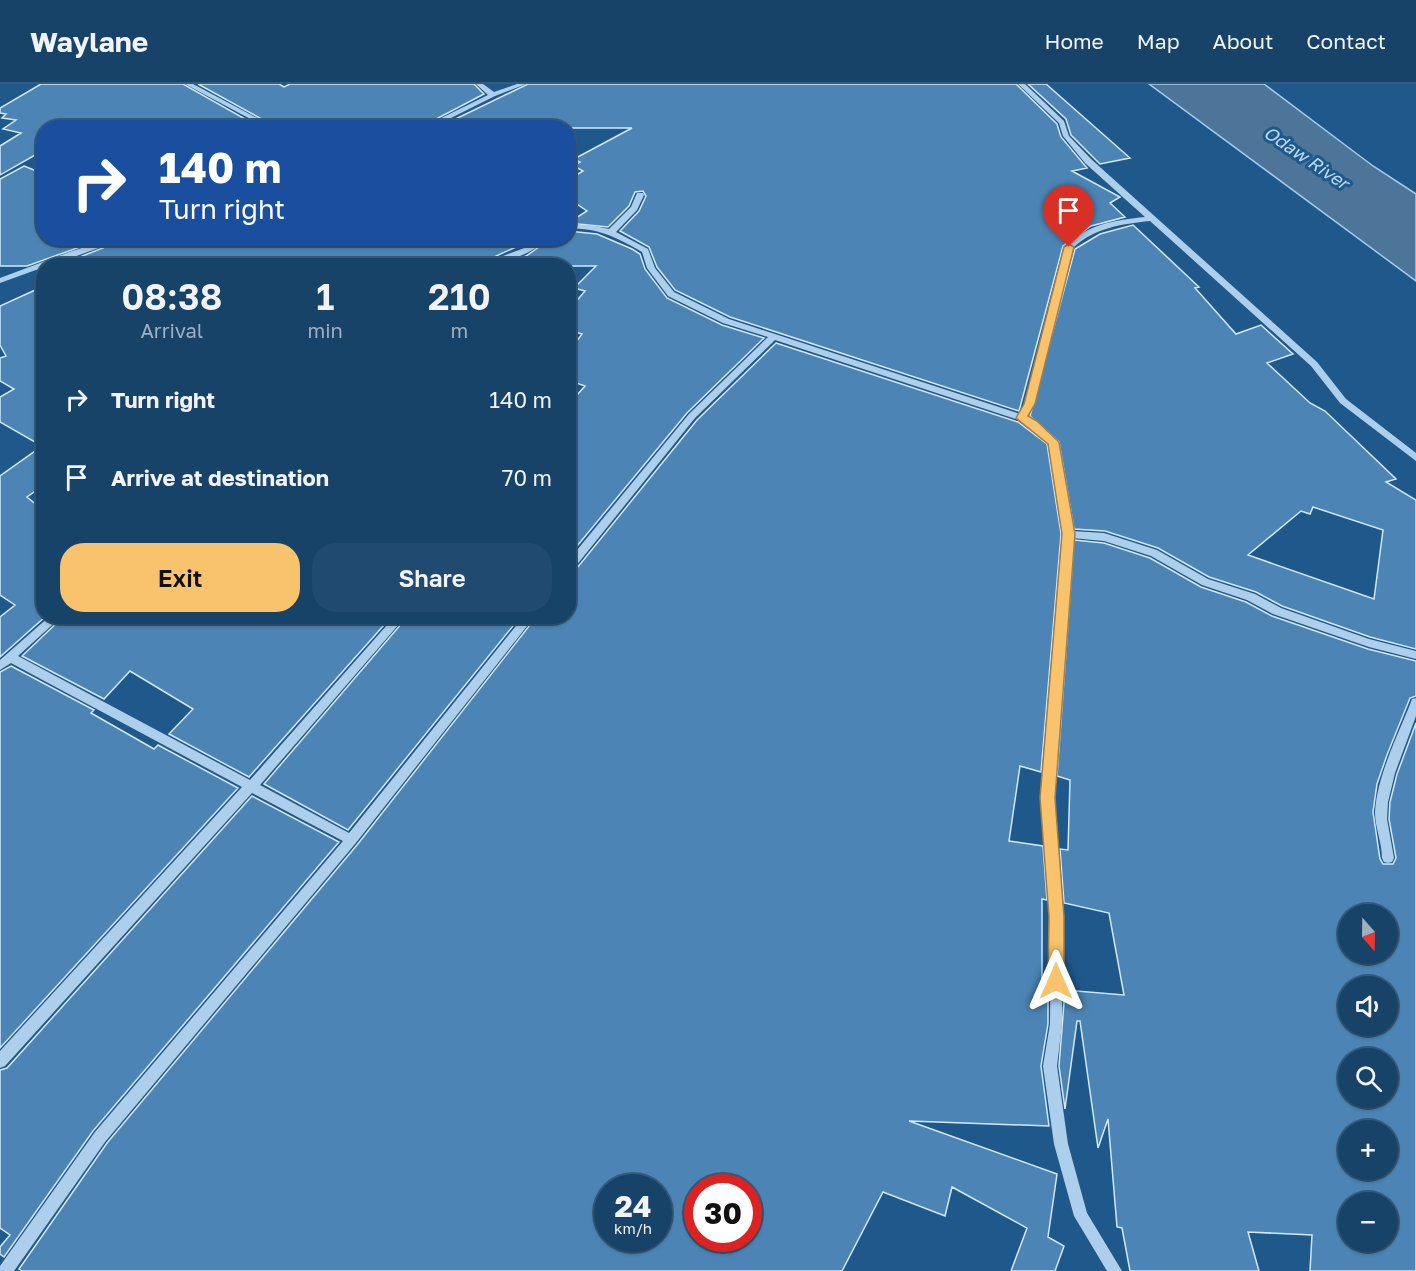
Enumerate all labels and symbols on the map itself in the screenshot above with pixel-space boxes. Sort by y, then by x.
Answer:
water label: Odaw River [1260,121,1356,195]
pin [1043,185,1094,247]
north arrow [1338,904,1398,964]
position arrow [1024,949,1088,1013]
speed limit sign: 30 [684,1174,762,1252]

